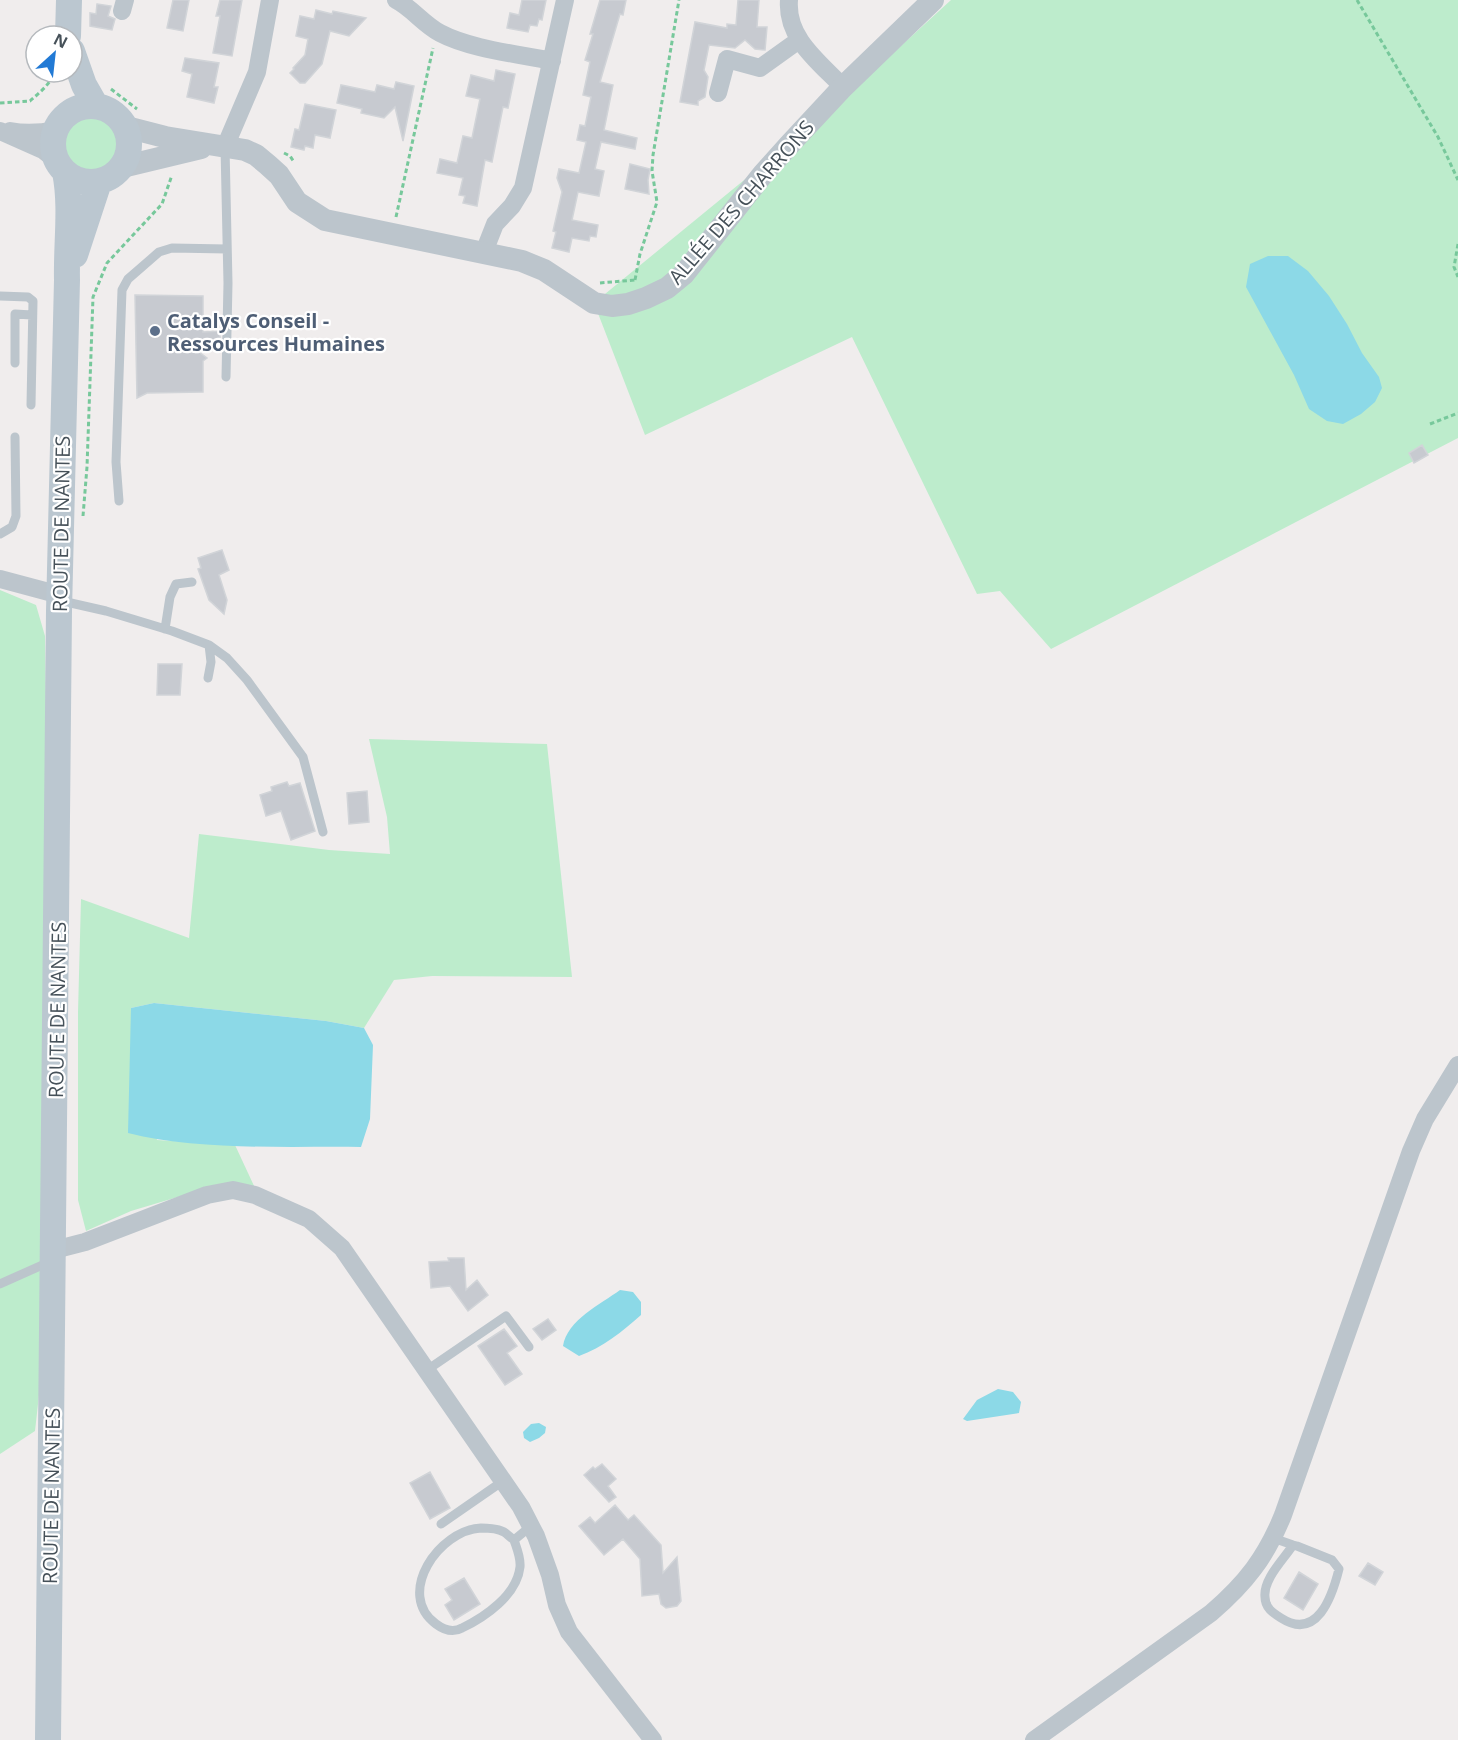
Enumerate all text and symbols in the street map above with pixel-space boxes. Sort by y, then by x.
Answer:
north arrow [24,24,84,84]
text: N [50,28,72,53]
street label: ALLÉE DES CHARRONS [662,114,820,290]
place label: Catalys Conseil - Ressources Humaines [167,307,385,357]
marker: Catalys Conseil - Ressources Humaines [148,324,162,338]
street label: ROUTE DE NANTES [46,436,76,612]
street label: ROUTE DE NANTES [42,922,72,1098]
street label: ROUTE DE NANTES [36,1408,66,1584]

